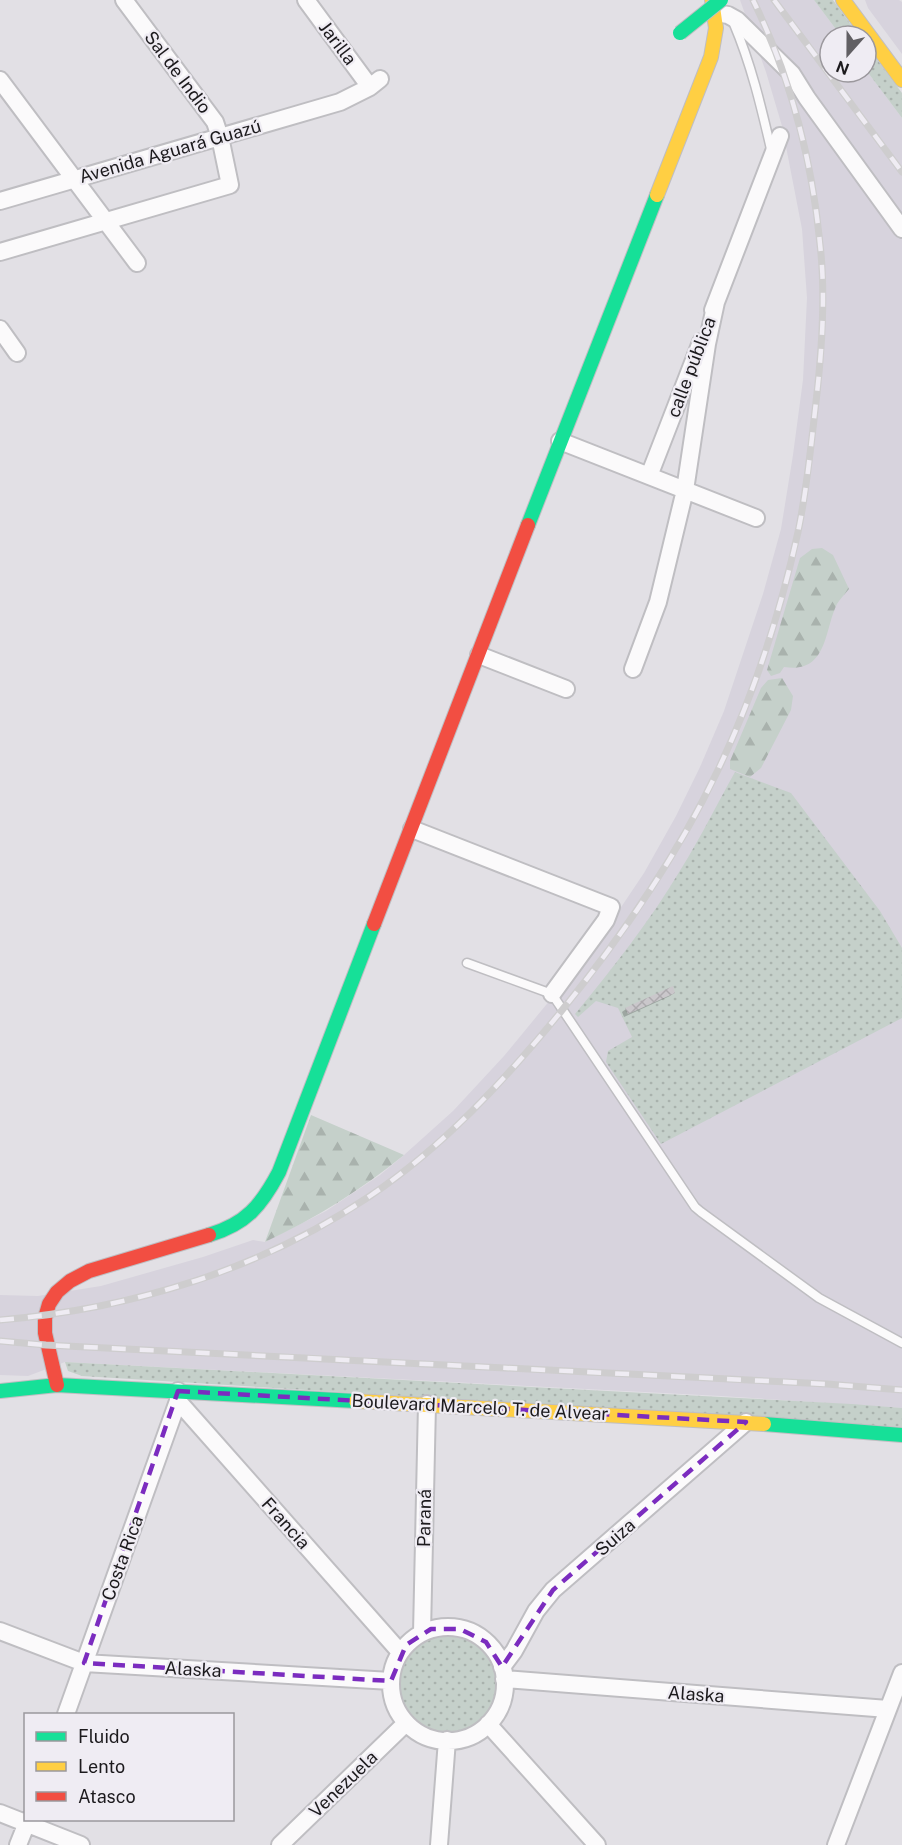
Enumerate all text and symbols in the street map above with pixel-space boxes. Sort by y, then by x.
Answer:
street label: Jarilla [315,17,361,69]
north arrow [818,24,878,84]
street label: Sal de Indio [140,27,216,117]
text: N [834,56,852,79]
street label: Avenida Aguará Guazú [77,115,263,187]
street label: calle pública [662,314,720,420]
street label: Boulevard Marcelo T. de Alvear [351,1390,609,1424]
street label: Paraná [413,1489,435,1547]
street label: Francia [258,1493,314,1553]
street label: Costa Rica [97,1513,147,1603]
street label: Suiza [591,1514,639,1560]
street label: Alaska [164,1657,222,1681]
street label: Alaska [667,1682,725,1706]
legend [24,1713,234,1821]
text: Fluido [78,1726,130,1747]
street label: Venezuela [305,1746,381,1822]
text: Lento [78,1756,125,1777]
text: Atasco [78,1786,136,1807]

